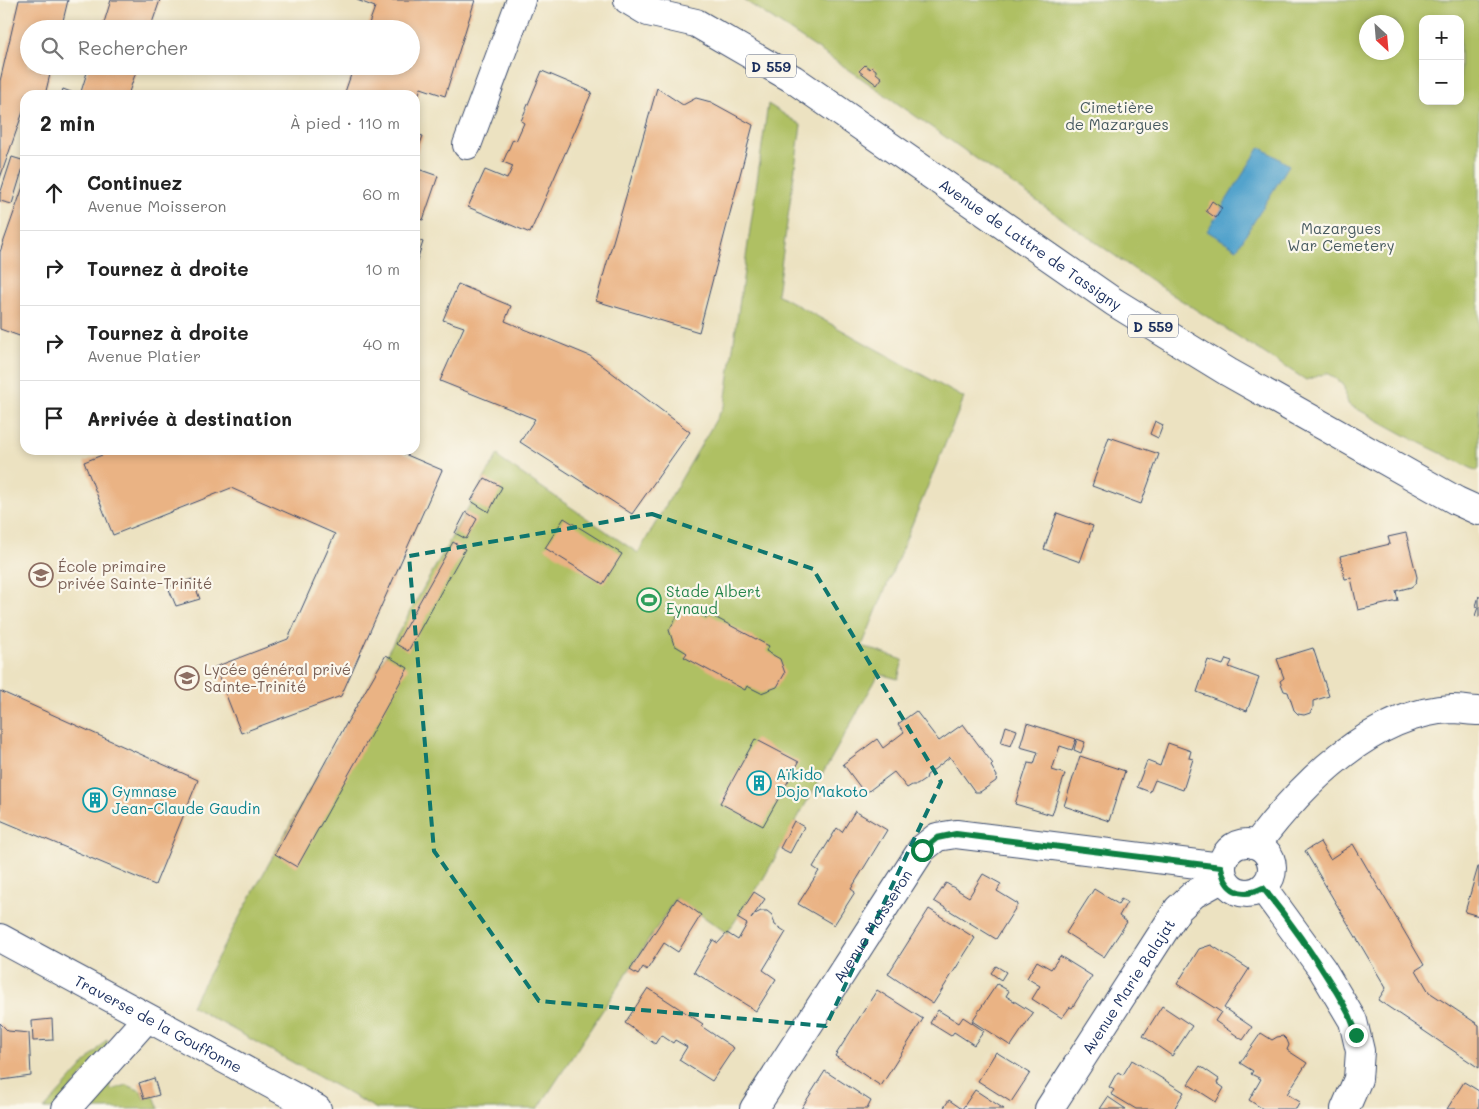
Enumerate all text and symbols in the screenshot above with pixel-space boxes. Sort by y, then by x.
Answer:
north arrow [1359,15,1404,60]
map controls [1419,15,1464,105]
button: + [1419,15,1464,60]
search box [20,20,420,75]
icon: search [38,34,66,62]
text: Rechercher [78,35,188,60]
road number: D 559 [746,54,796,78]
button: − [1419,60,1464,105]
park label: Cimetière de Mazargues [1065,97,1169,134]
text: 2 min [40,109,95,136]
text: À pied · 110 m [290,112,400,133]
text: Continuez [87,170,182,195]
street label: Avenue de Lattre de Tassigny [936,174,1126,315]
icon: ahead [40,179,68,207]
text: 60 m [363,183,400,204]
text: Avenue Moisseron [87,195,226,216]
park label: Mazargues War Cemetery [1287,218,1395,255]
icon: right [40,254,68,282]
text: Tournez à droite [87,256,249,281]
text: 10 m [365,258,400,279]
road number: D 559 [1128,314,1178,338]
text: Tournez à droite [87,320,249,345]
icon: right [40,329,68,357]
text: 40 m [363,333,400,354]
text: Avenue Platier [87,345,201,366]
icon: arrive [40,404,68,432]
text: Arrivée à destination [87,406,292,431]
place label: École primaire privée Sainte-Trinité [58,556,212,593]
school or university icon: École primaire privée Sainte-Trinité [28,562,54,588]
place label: Stade Albert Eynaud [666,581,761,618]
sports icon: Stade Albert Eynaud [636,587,662,613]
place label: Lycée général privé Sainte-Trinité [204,659,351,696]
school or university icon: Lycée général privé Sainte-Trinité [174,665,200,691]
place label: Aïkido Dojo Makoto [776,764,868,801]
building icon: Aïkido Dojo Makoto [746,770,772,796]
place label: Gymnase Jean-Claude Gaudin [112,781,260,818]
building icon: Gymnase Jean-Claude Gaudin [82,787,108,813]
route start [911,839,934,862]
street label: Avenue Moisseron [828,866,916,986]
street label: Avenue Marie Balajat [1077,915,1179,1058]
street label: Traverse de la Gouffonne [71,970,246,1077]
route end [1345,1024,1368,1047]

